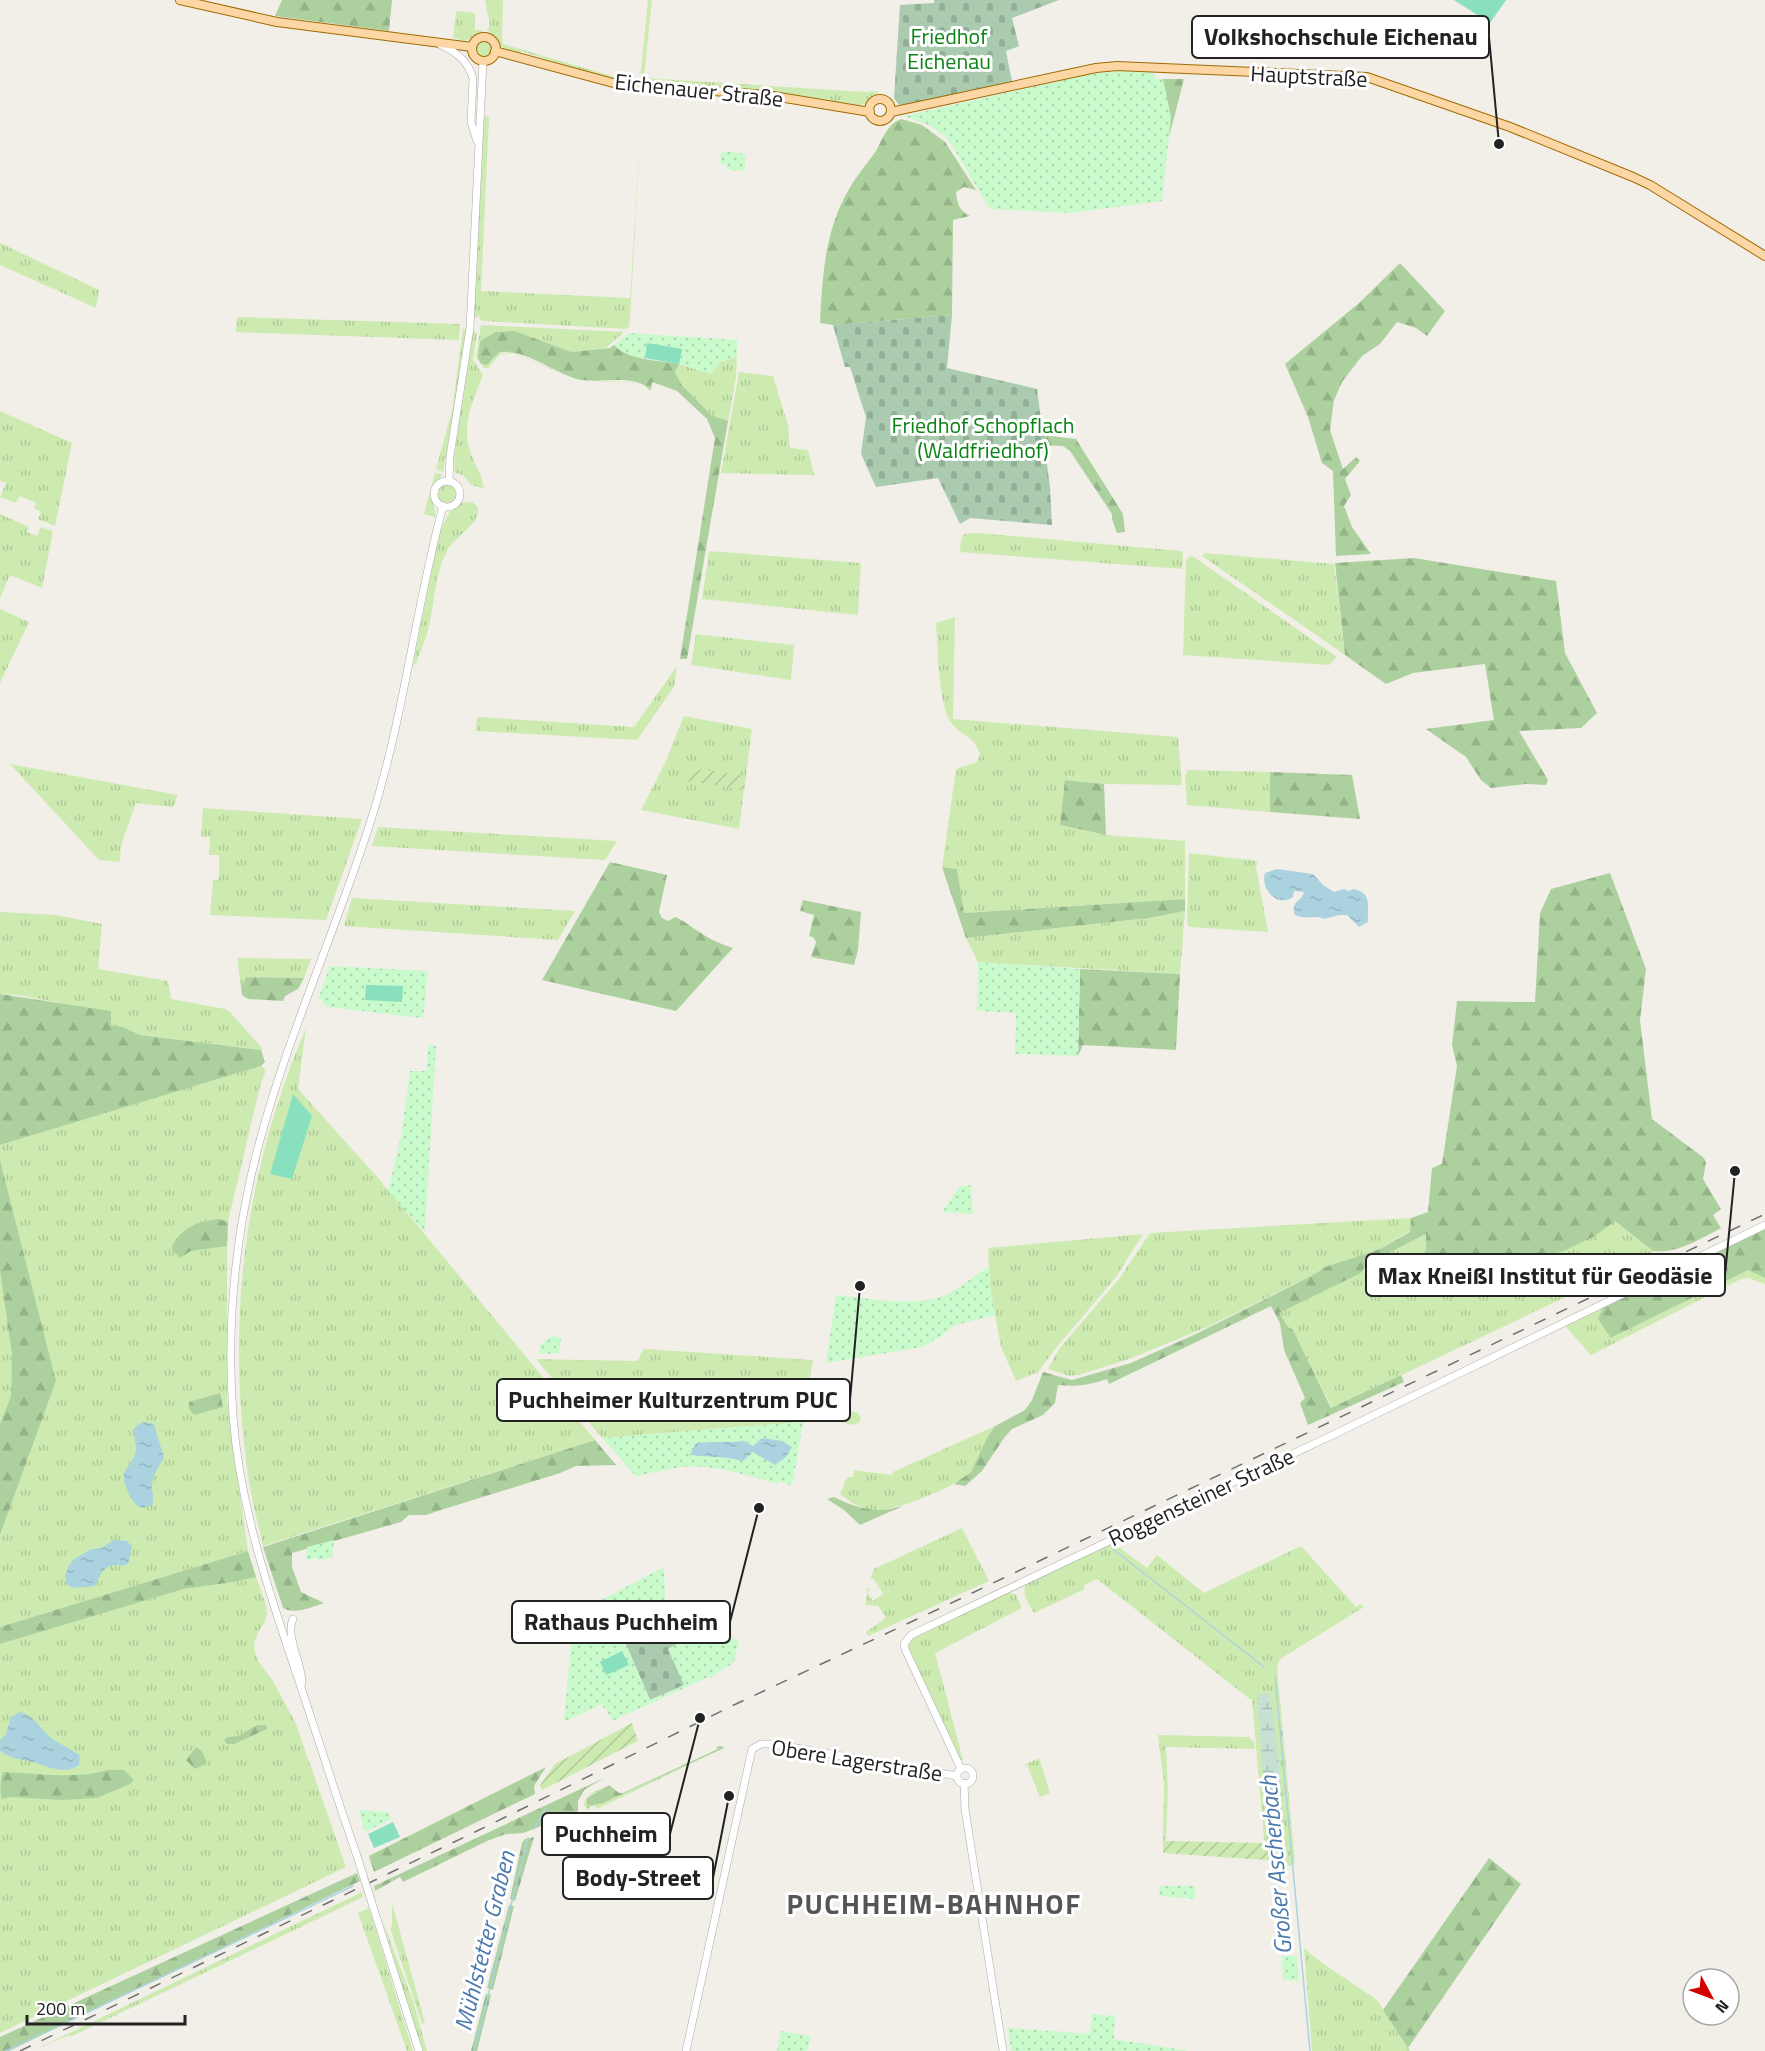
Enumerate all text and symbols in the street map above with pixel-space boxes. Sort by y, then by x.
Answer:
callout: Volkshochschule Eichenau [1192,16,1489,58]
text: Volkshochschule Eichenau [1204,18,1478,54]
park label: Friedhof Eichenau [907,19,991,78]
street label: Hauptstraße [1250,56,1368,96]
street label: Eichenauer Straße [613,64,785,116]
park label: Friedhof Schopflach (Waldfriedhof) [891,408,1075,467]
callout: Max Kneißl Institut für Geodäsie [1366,1254,1725,1296]
text: Max Kneißl Institut für Geodäsie [1377,1257,1713,1293]
callout: Puchheimer Kulturzentrum PUC [497,1379,850,1421]
text: Puchheimer Kulturzentrum PUC [508,1381,838,1417]
street label: Roggensteiner Straße [1102,1439,1300,1555]
callout: Rathaus Puchheim [512,1601,730,1643]
text: Rathaus Puchheim [524,1603,718,1639]
street label: Obere Lagerstraße [769,1730,945,1790]
water label: Großer Ascherbach [1249,1773,1301,1956]
callout: Puchheim [542,1813,670,1855]
text: Puchheim [554,1815,658,1851]
water label: Mühlstetter Graben [444,1846,524,2034]
callout: Body-Street [563,1857,713,1899]
text: Body-Street [575,1859,701,1895]
district label: PUCHHEIM-BAHNHOF [786,1882,1082,1925]
north arrow [1681,1967,1741,2027]
scale bar [27,1988,184,2026]
text: 200 m [36,1995,85,2022]
text: N [1710,1995,1735,2019]

